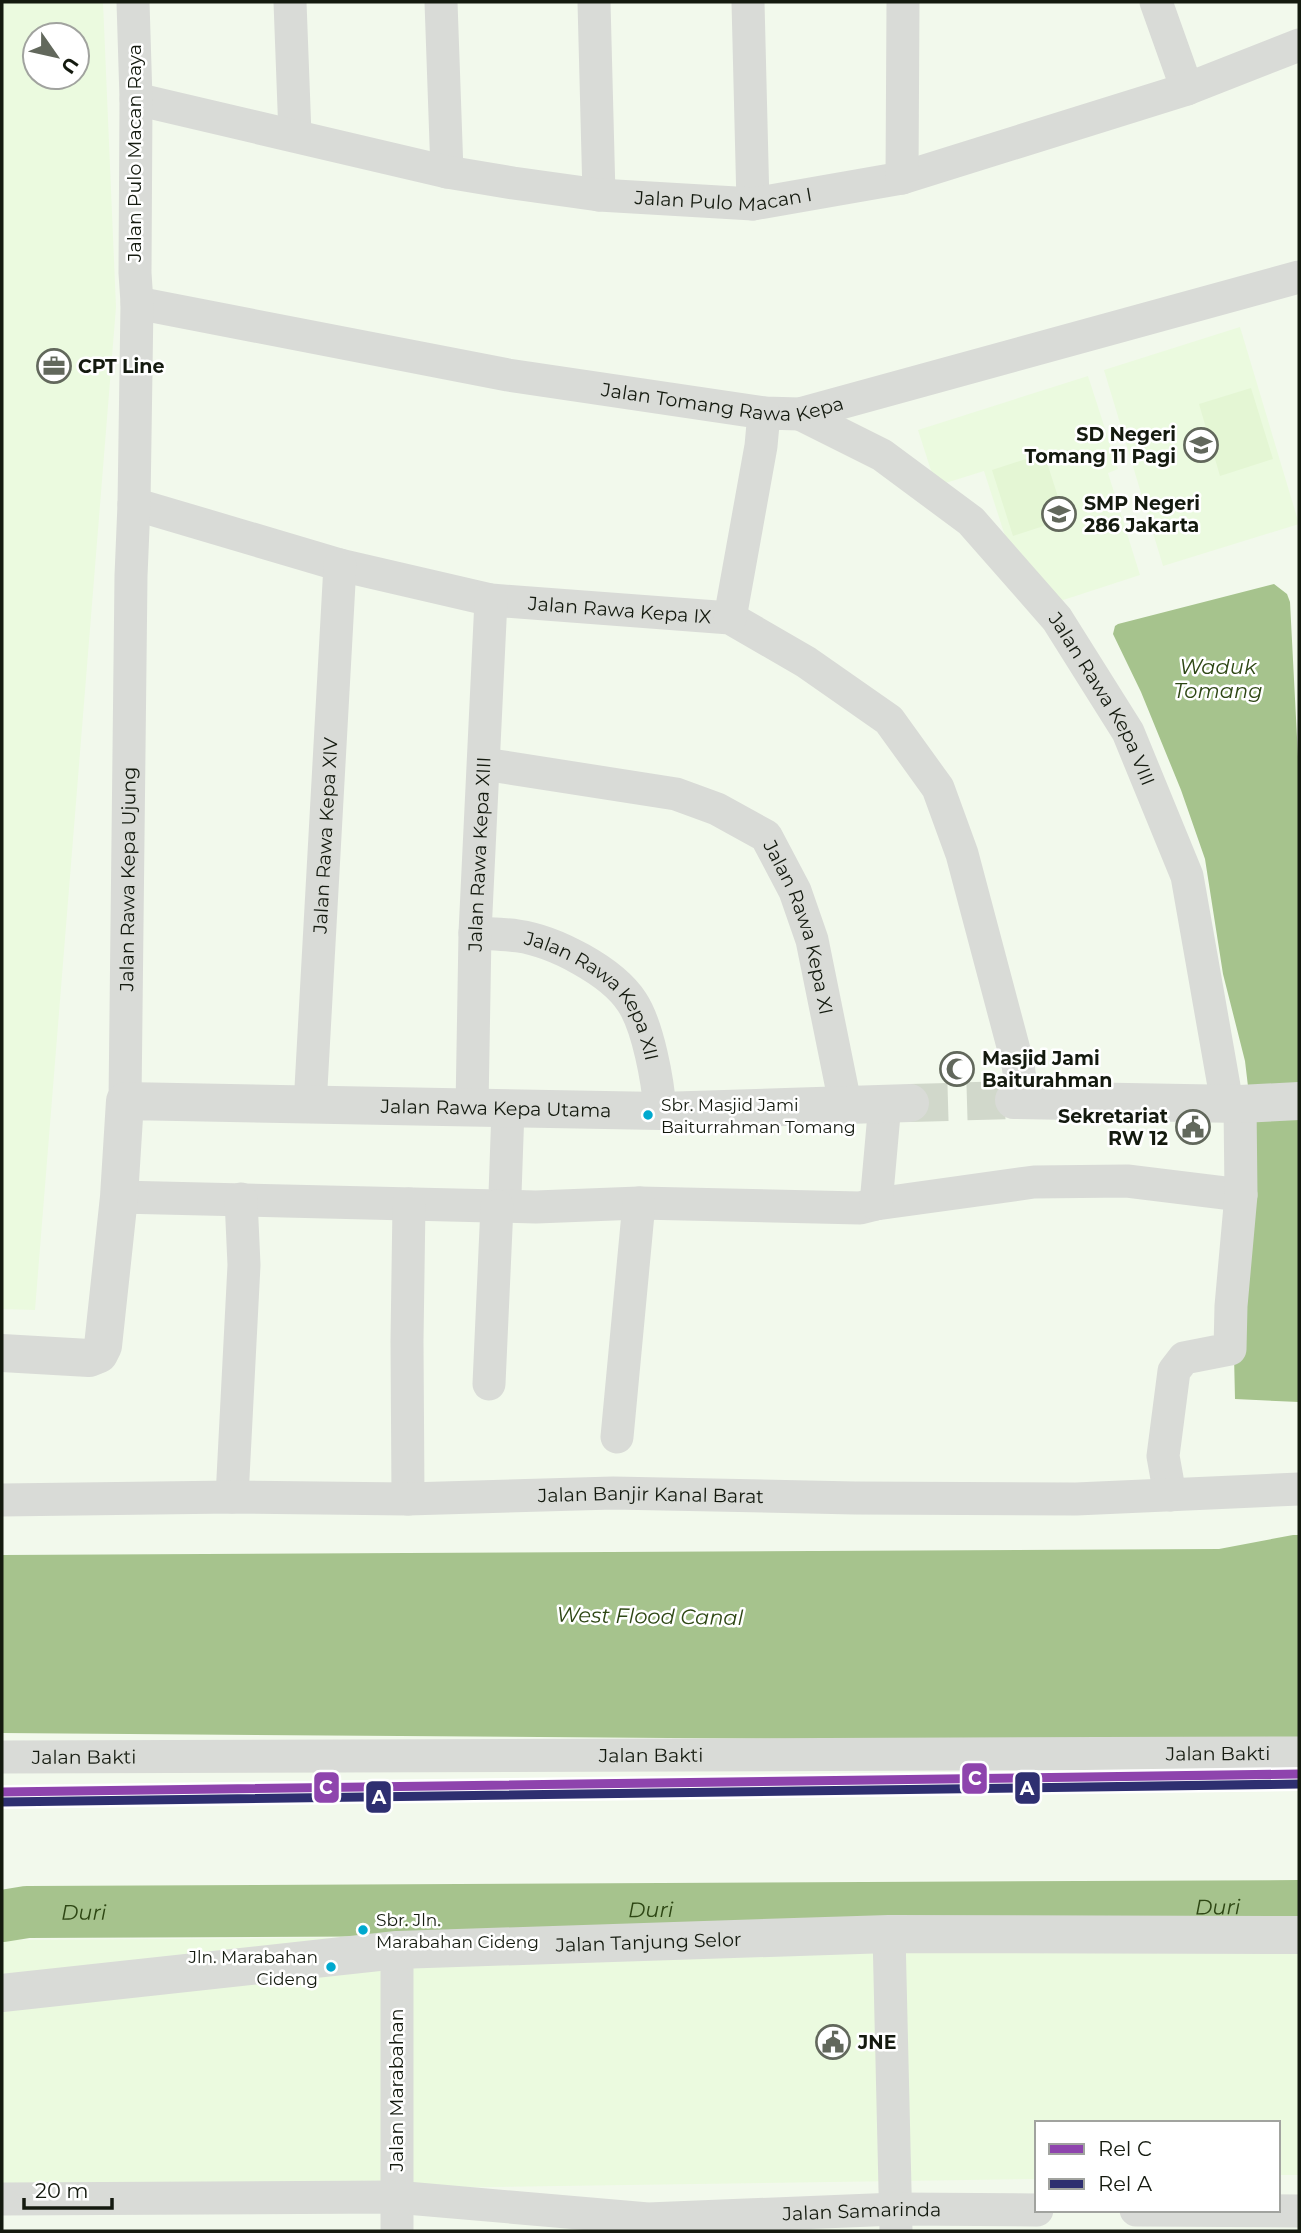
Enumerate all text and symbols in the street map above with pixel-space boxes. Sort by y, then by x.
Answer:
north arrow [21,21,91,91]
street label: Jalan Pulo Macan Raya [123,44,146,263]
text: U [56,53,83,78]
street label: Jalan Pulo Macan I [633,182,814,216]
office icon: CPT Line [35,347,73,385]
place label: CPT Line [78,355,164,378]
street label: Jalan Tomang Rawa Kepa [599,377,846,426]
place label: SD Negeri Tomang 11 Pagi [1025,423,1176,468]
school or university icon: SD Negeri Tomang 11 Pagi [1182,426,1220,464]
place label: SMP Negeri 286 Jakarta [1084,492,1200,537]
school or university icon: SMP Negeri 286 Jakarta [1040,495,1078,533]
street label: Jalan Rawa Kepa IX [526,591,713,628]
street label: Jalan Rawa Kepa VIII [1044,606,1160,789]
water label: Waduk Tomang [1173,654,1263,703]
street label: Jalan Rawa Kepa XIV [308,736,342,935]
street label: Jalan Rawa Kepa XIII [463,756,495,953]
street label: Jalan Rawa Kepa Ujung [115,767,140,992]
street label: Jalan Rawa Kepa XI [758,835,838,1017]
street label: Jalan Rawa Kepa XII [521,926,664,1063]
place label: Masjid Jami Baiturahman [982,1047,1112,1092]
mosque icon: Masjid Jami Baiturahman [938,1050,976,1088]
street label: Jalan Rawa Kepa Utama [379,1094,612,1122]
place label: Sbr. Masjid Jami Baiturrahman Tomang [661,1095,856,1137]
place label: Sekretariat RW 12 [1058,1105,1168,1150]
marker: Sbr. Masjid Jami Baiturrahman Tomang [641,1108,655,1122]
public building icon: Sekretariat RW 12 [1174,1108,1212,1146]
street label: Jalan Banjir Kanal Barat [536,1481,765,1508]
water label: West Flood Canal [556,1602,744,1630]
street label: Jalan Bakti [1165,1742,1270,1765]
street label: Jalan Bakti [598,1743,703,1767]
street label: Jalan Bakti [31,1745,136,1768]
line badge: C [961,1762,988,1795]
text: C [968,1767,982,1790]
line badge: C [313,1771,340,1804]
line badge: A [1014,1771,1041,1805]
text: C [319,1776,333,1799]
text: A [1019,1777,1035,1800]
line badge: A [365,1780,392,1814]
text: A [371,1786,387,1809]
water label: Duri [1195,1894,1241,1919]
water label: Duri [628,1896,674,1922]
water label: Duri [61,1899,107,1924]
place label: Sbr. Jln. Marabahan Cideng [376,1910,539,1952]
marker: Sbr. Jln. Marabahan Cideng [356,1923,370,1937]
street label: Jalan Tanjung Selor [554,1927,742,1956]
place label: Jln. Marabahan Cideng [187,1947,318,1989]
marker: Jln. Marabahan Cideng [324,1960,338,1974]
street label: Jalan Marabahan [385,2008,408,2173]
public building icon: JNE [814,2023,852,2061]
place label: JNE [857,2031,896,2054]
legend [1035,2121,1280,2212]
text: Rel C [1098,2136,1152,2161]
scale bar [24,2166,112,2210]
text: Rel A [1098,2171,1153,2196]
text: 20 m [35,2178,89,2203]
street label: Jalan Samarinda [781,2197,941,2225]

